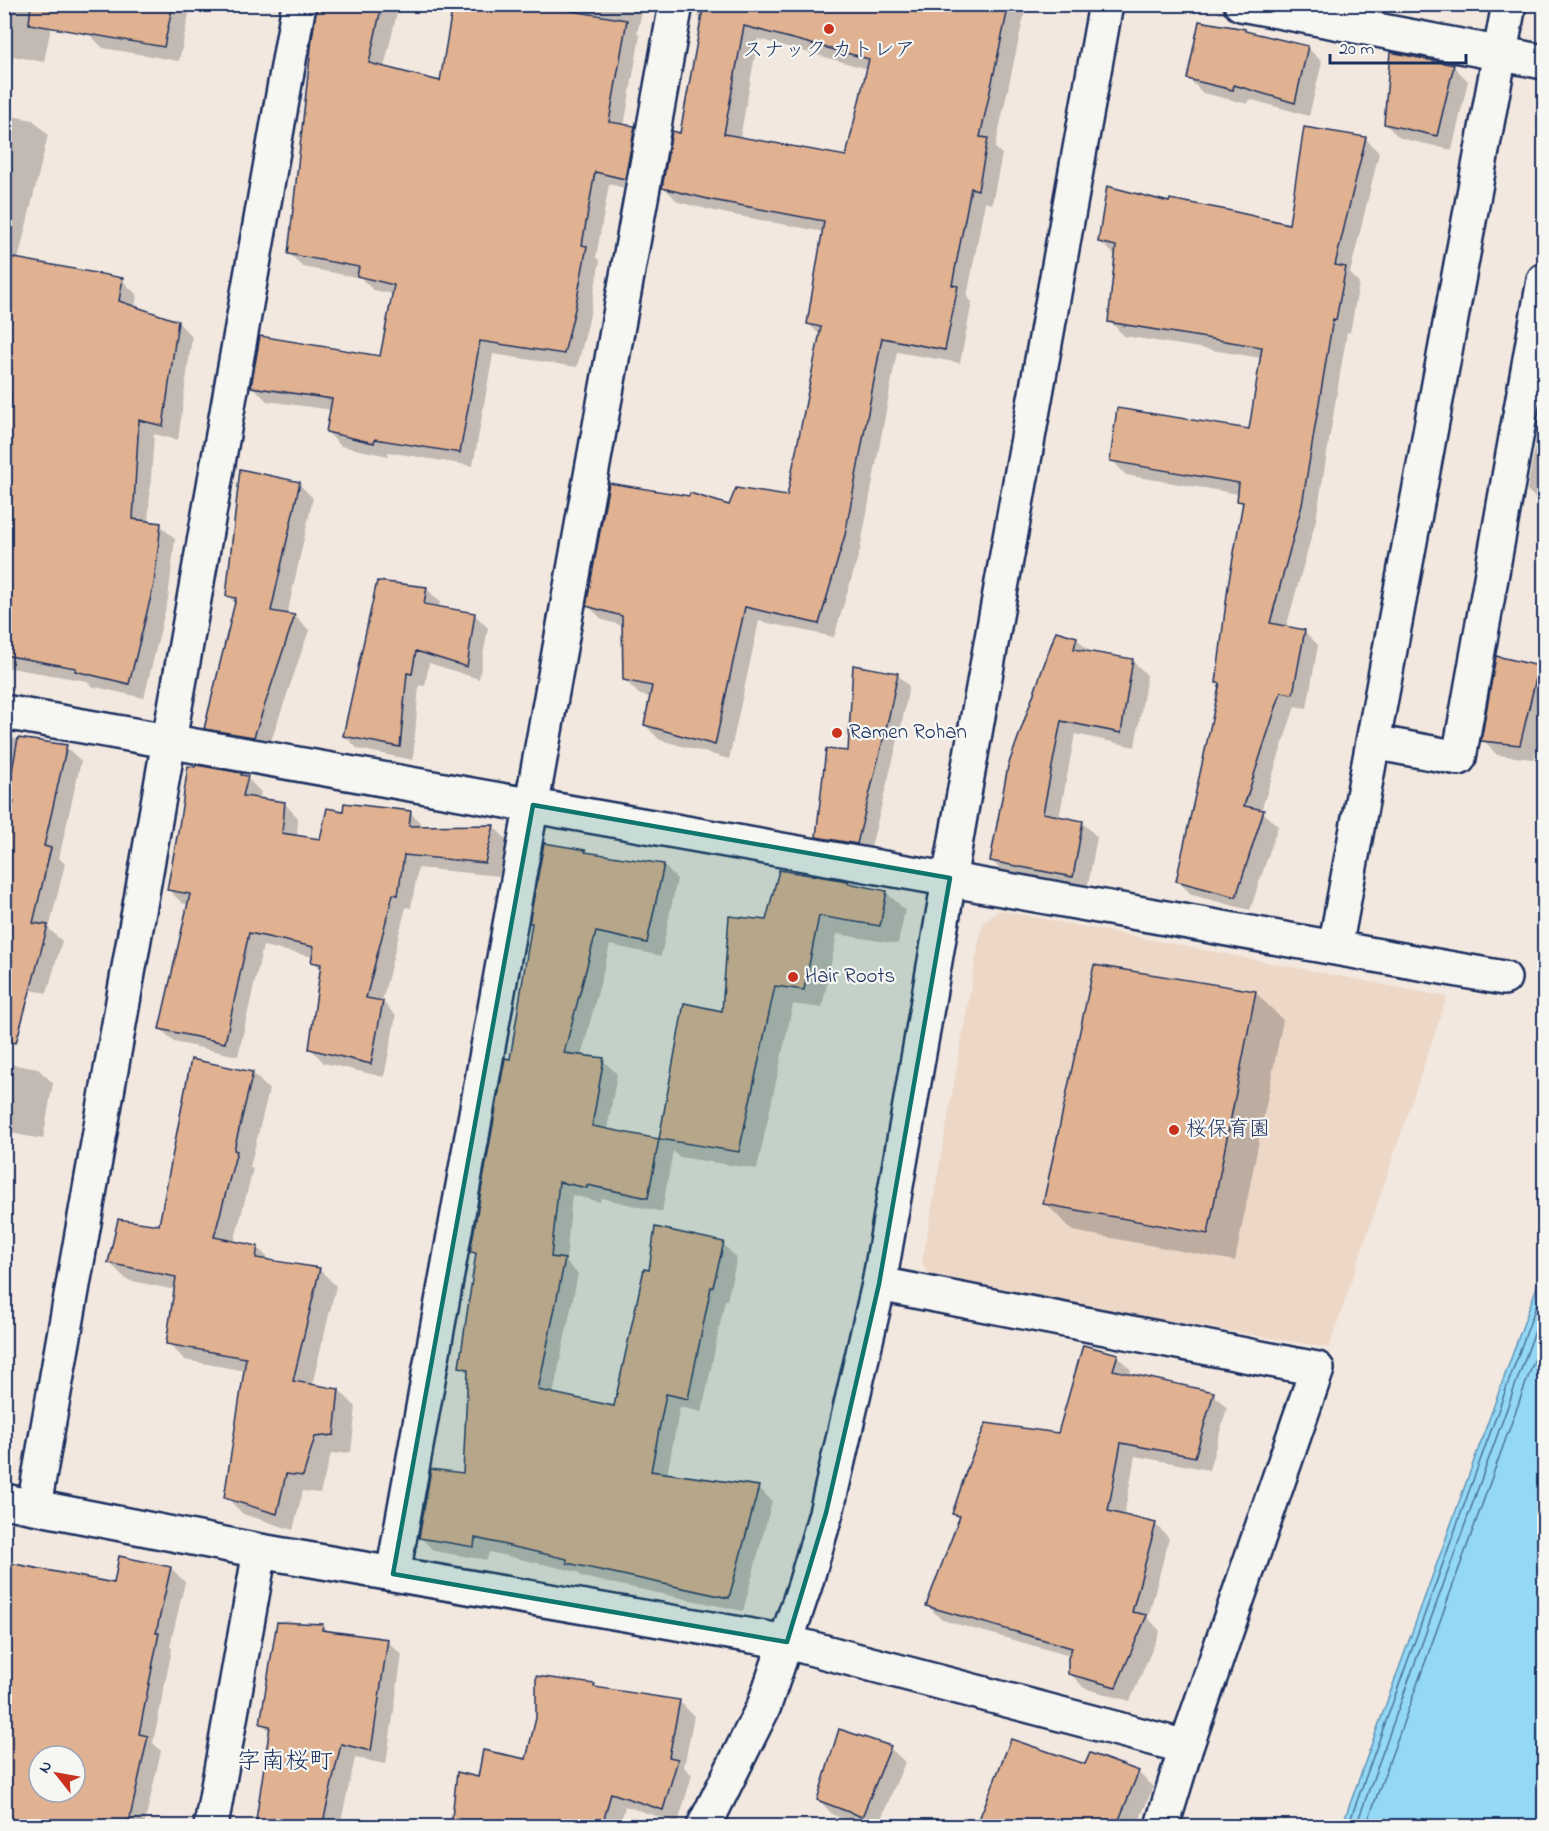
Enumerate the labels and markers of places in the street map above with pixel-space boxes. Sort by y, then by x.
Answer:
marker: スナック カトレア [822,22,836,36]
place label: スナック カトレア [743,36,915,66]
place label: Ramen Rohan [849,718,967,748]
marker: Ramen Rohan [830,726,844,740]
place label: Hair Roots [805,962,895,992]
marker: Hair Roots [786,970,800,984]
place label: 桜保育園 [1186,1115,1270,1145]
marker: 桜保育園 [1167,1123,1181,1137]

